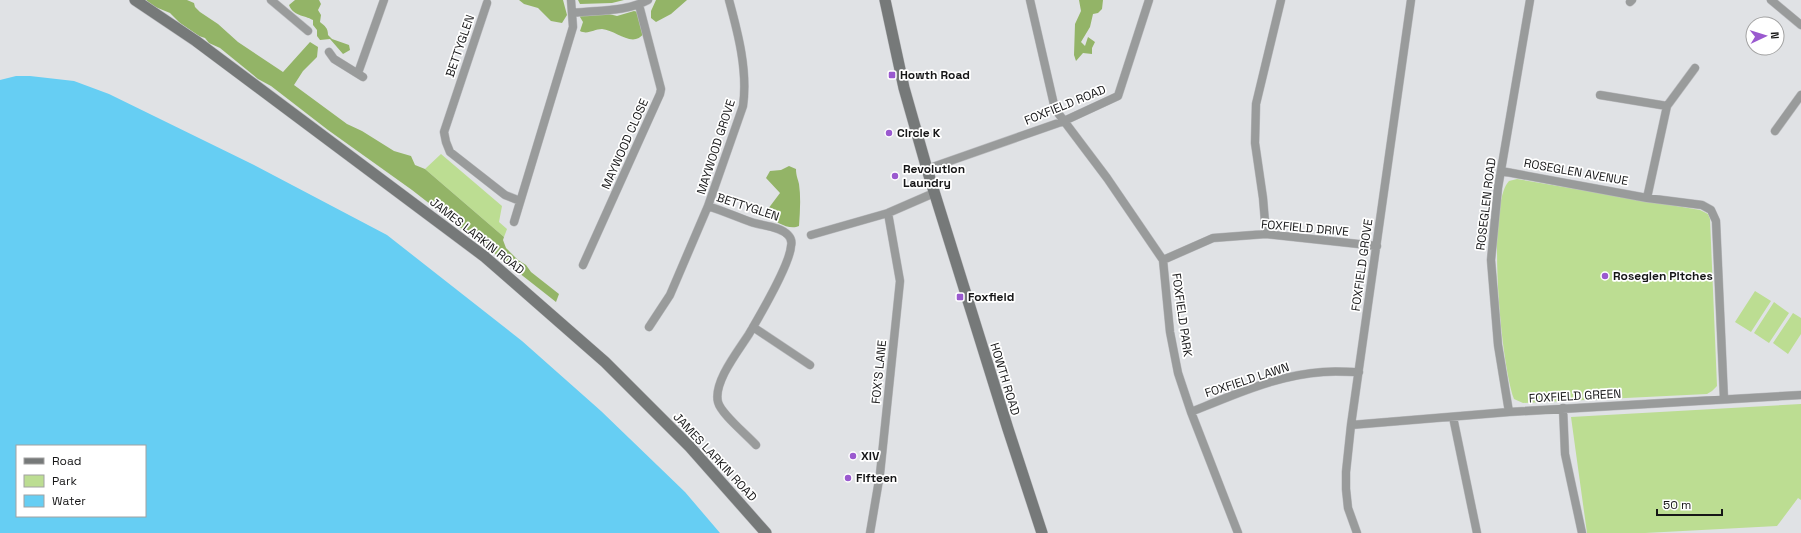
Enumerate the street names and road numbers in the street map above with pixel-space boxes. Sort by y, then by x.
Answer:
street label: BETTYGLEN [442,13,478,79]
street label: FOXFIELD ROAD [1022,81,1108,129]
street label: MAYWOOD CLOSE [598,96,652,192]
street label: MAYWOOD GROVE [693,97,739,197]
street label: ROSEGLEN AVENUE [1523,155,1630,189]
street label: ROSEGLEN ROAD [1472,157,1500,251]
street label: BETTYGLEN [715,189,781,225]
street label: JAMES LARKIN ROAD [426,194,528,278]
street label: FOXFIELD DRIVE [1260,216,1350,240]
street label: FOXFIELD GROVE [1348,218,1376,312]
street label: FOXFIELD PARK [1168,272,1196,359]
street label: FOX'S LANE [868,339,890,405]
street label: HOWTH ROAD [986,341,1024,417]
street label: FOXFIELD LAWN [1203,359,1291,401]
street label: FOXFIELD GREEN [1528,386,1622,406]
street label: JAMES LARKIN ROAD [670,409,760,505]

